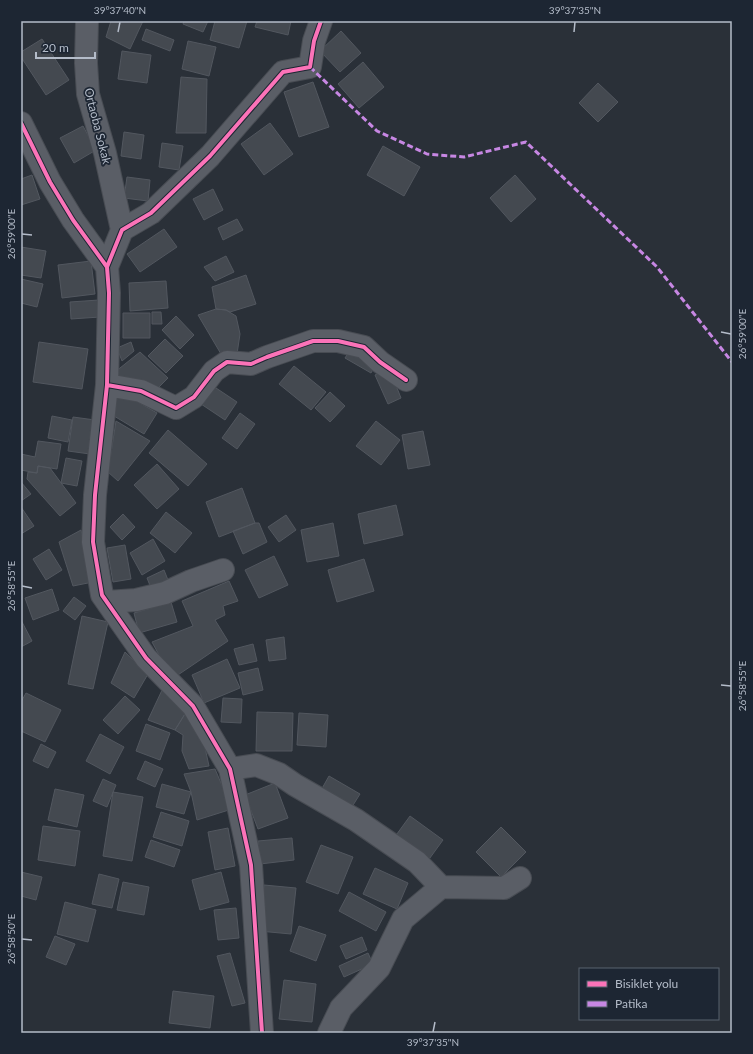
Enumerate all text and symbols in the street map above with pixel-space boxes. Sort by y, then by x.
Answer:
text: 39°37'40"N [94,4,146,16]
text: 39°37'35"N [549,4,601,16]
scale bar [36,34,95,60]
text: 20 m [42,40,69,55]
street label: Ortaoba Sokak [81,86,115,167]
text: 26°59'00"E [5,209,17,259]
text: 26°59'00"E [736,309,748,359]
text: 26°58'55"E [5,561,17,611]
text: 26°58'55"E [736,661,748,711]
text: 26°58'50"E [5,914,17,964]
legend [579,968,719,1020]
text: Bisiklet yolu [615,976,678,991]
text: Patika [615,996,647,1011]
text: 39°37'35"N [407,1036,459,1048]

